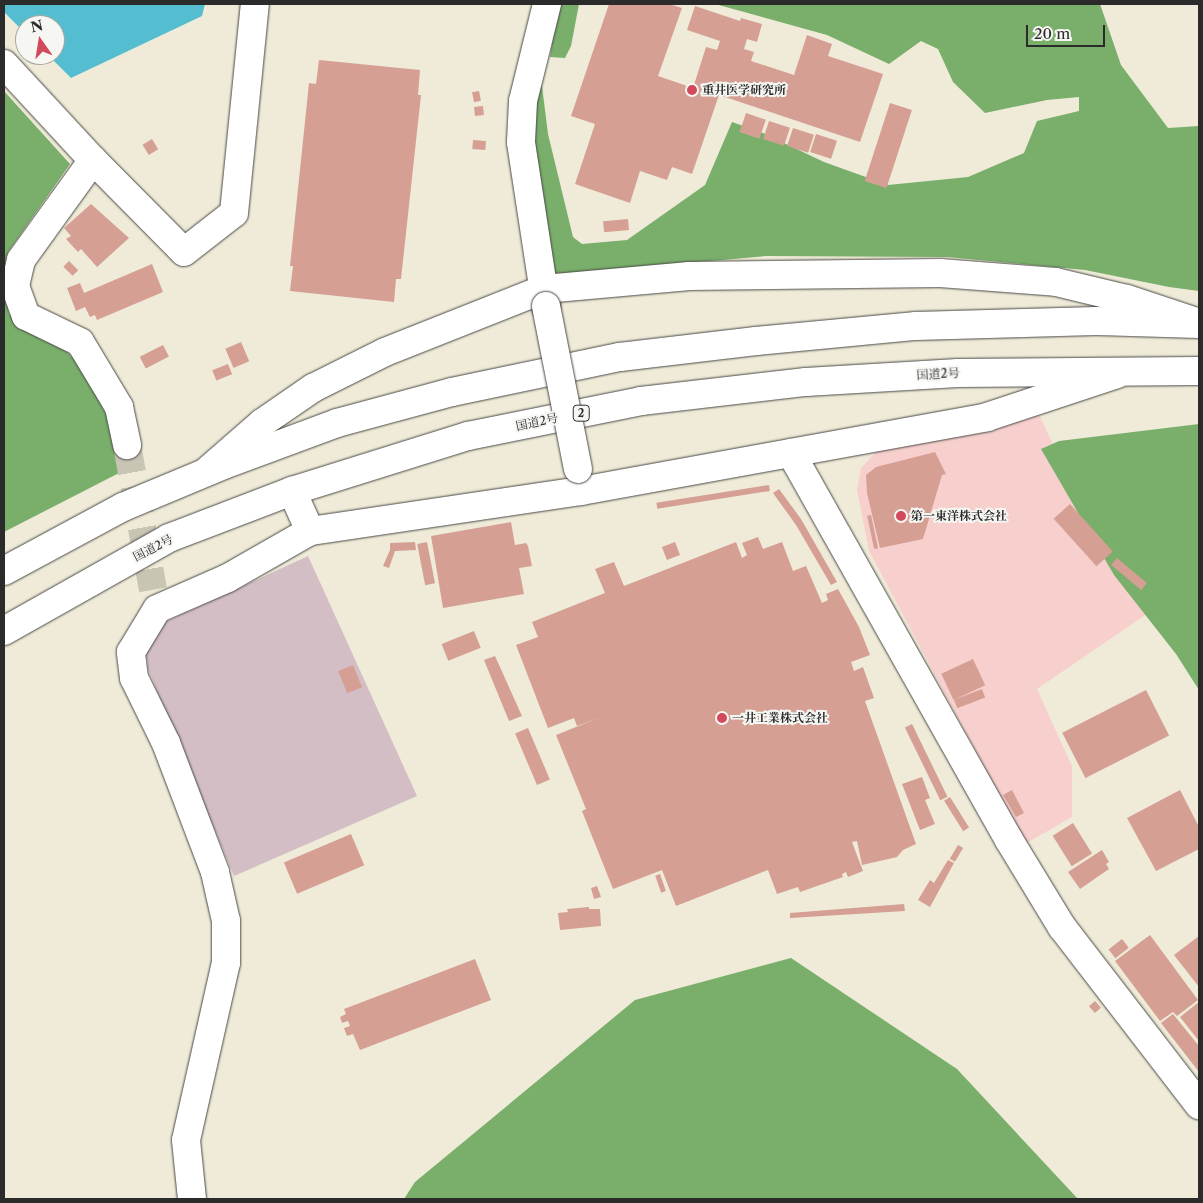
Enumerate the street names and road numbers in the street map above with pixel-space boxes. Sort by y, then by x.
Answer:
street label: 国道2号 [916,366,960,382]
road number: 2 [572,404,590,422]
street label: 国道2号 [515,410,559,434]
street label: 国道2号 [131,532,175,564]

